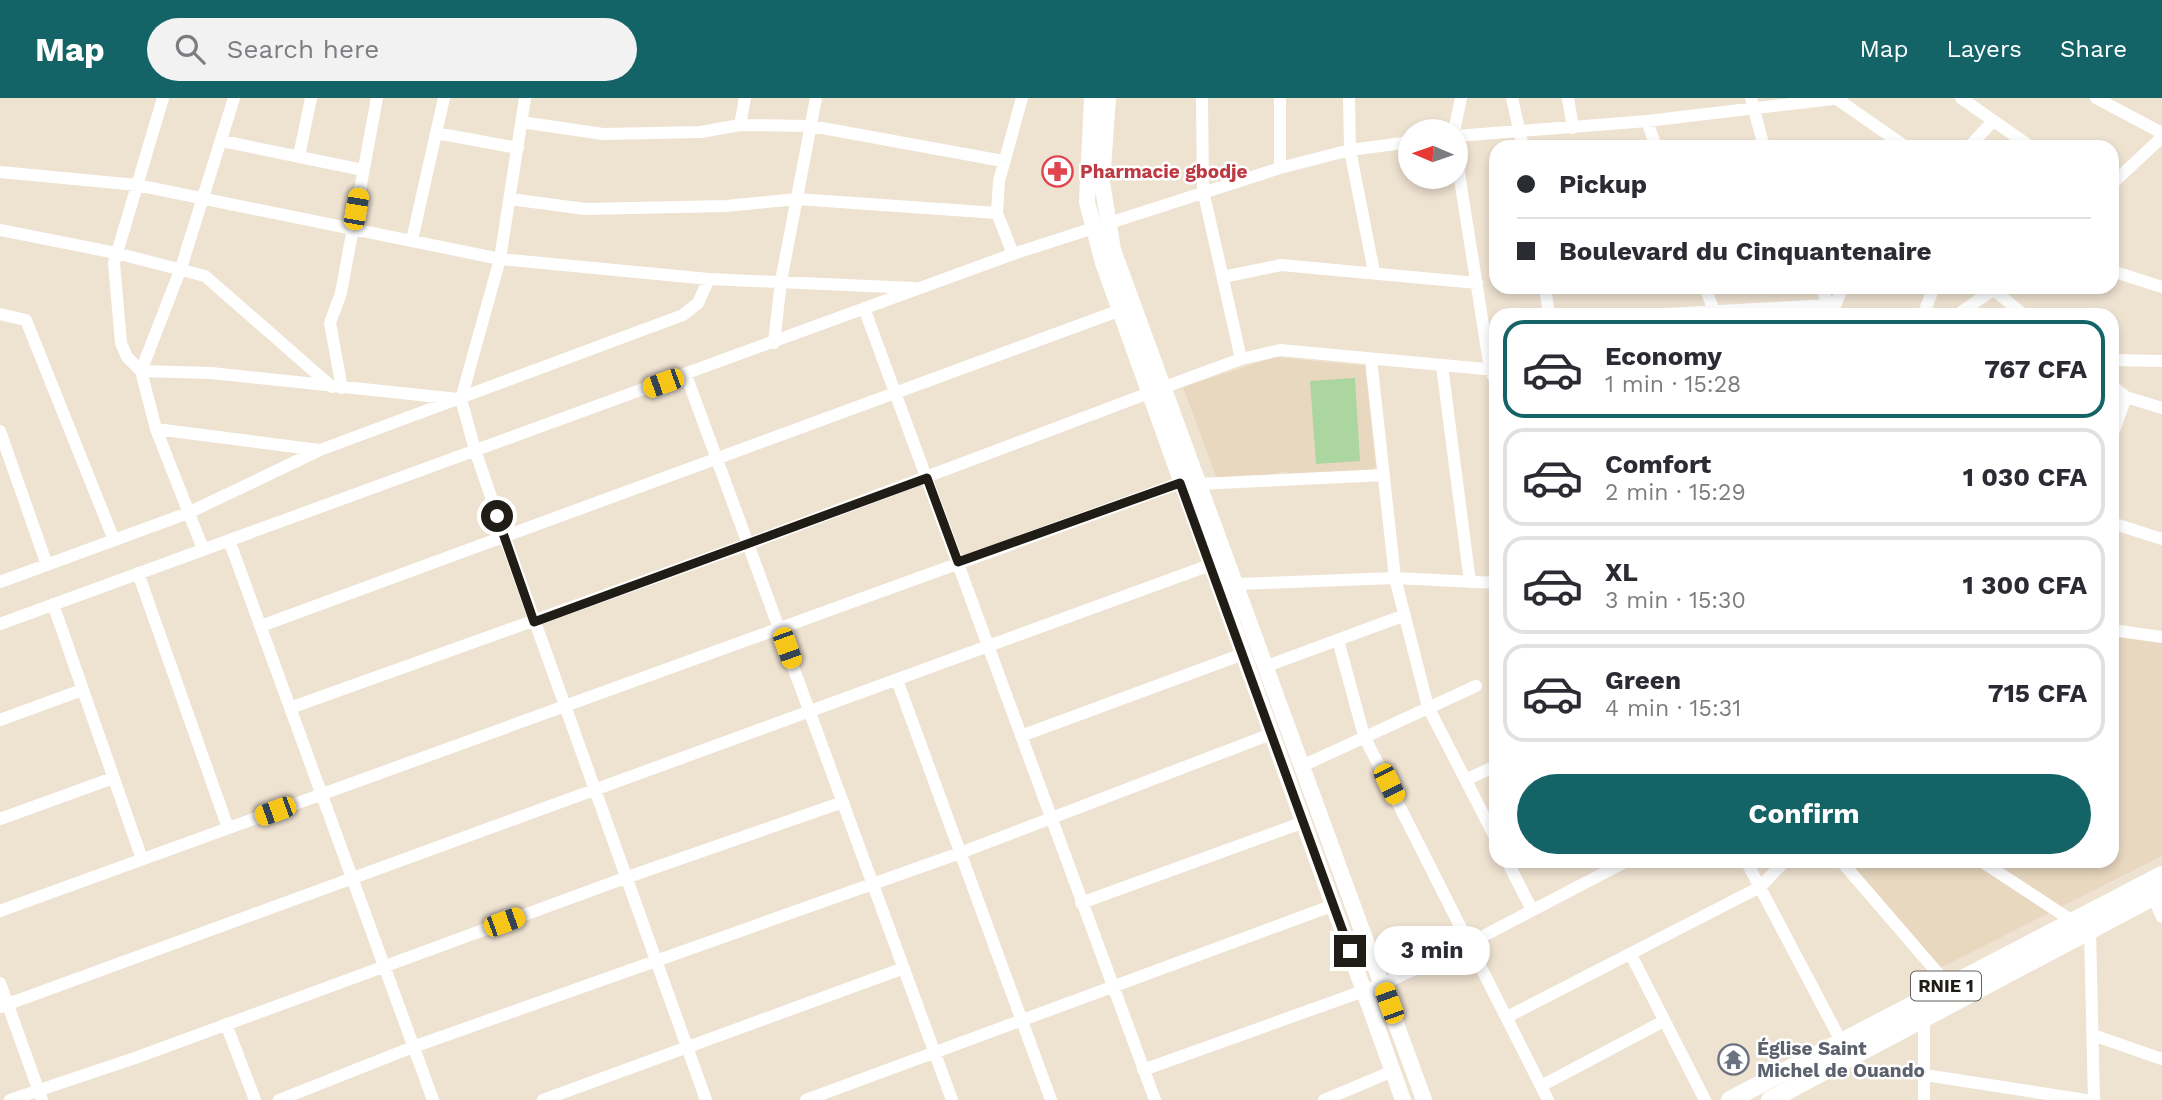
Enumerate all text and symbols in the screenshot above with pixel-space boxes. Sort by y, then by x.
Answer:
search box [147,18,637,81]
text: Map [35,30,105,69]
icon: search [171,30,209,68]
text: Search here [227,34,379,64]
text: Map [1860,35,1908,63]
text: Layers [1946,35,2022,63]
text: Share [2060,35,2127,63]
north arrow [1398,119,1468,189]
map controls [1398,119,1468,189]
pharmacy icon: Pharmacie gbodje [1040,154,1074,188]
place label: Pharmacie gbodje [1080,160,1248,183]
text: Pickup [1559,169,1647,199]
car [343,186,370,232]
text: Boulevard du Cinquantenaire [1559,236,1932,266]
icon: car [1521,338,1584,401]
text: Economy [1605,341,1722,371]
text: 767 CFA [1984,354,2087,384]
car [640,366,687,400]
text: 1 min · 15:28 [1605,371,1741,398]
icon: car [1521,446,1584,509]
text: Comfort [1605,449,1711,479]
text: 1 030 CFA [1963,462,2087,492]
text: 2 min · 15:29 [1605,479,1746,506]
route start [481,500,513,532]
icon: car [1521,554,1584,617]
text: XL [1605,557,1638,587]
text: 1 300 CFA [1962,570,2087,600]
text: 3 min · 15:30 [1605,587,1746,614]
car [770,625,805,671]
icon: car [1521,662,1584,725]
text: Green [1605,665,1681,695]
text: 715 CFA [1988,678,2087,708]
text: 4 min · 15:31 [1605,695,1741,722]
car [1371,761,1408,807]
button: Confirm [1517,774,2091,854]
car [252,794,299,828]
car [481,905,528,939]
callout: 3 min [1374,926,1490,976]
route end [1334,935,1366,967]
text: 3 min [1401,937,1463,964]
road number: RNIE 1 [1911,972,1981,1001]
car [1372,980,1407,1026]
place label: Église Saint Michel de Ouando [1757,1037,1925,1082]
temple icon: Église Saint Michel de Ouando [1717,1042,1751,1076]

